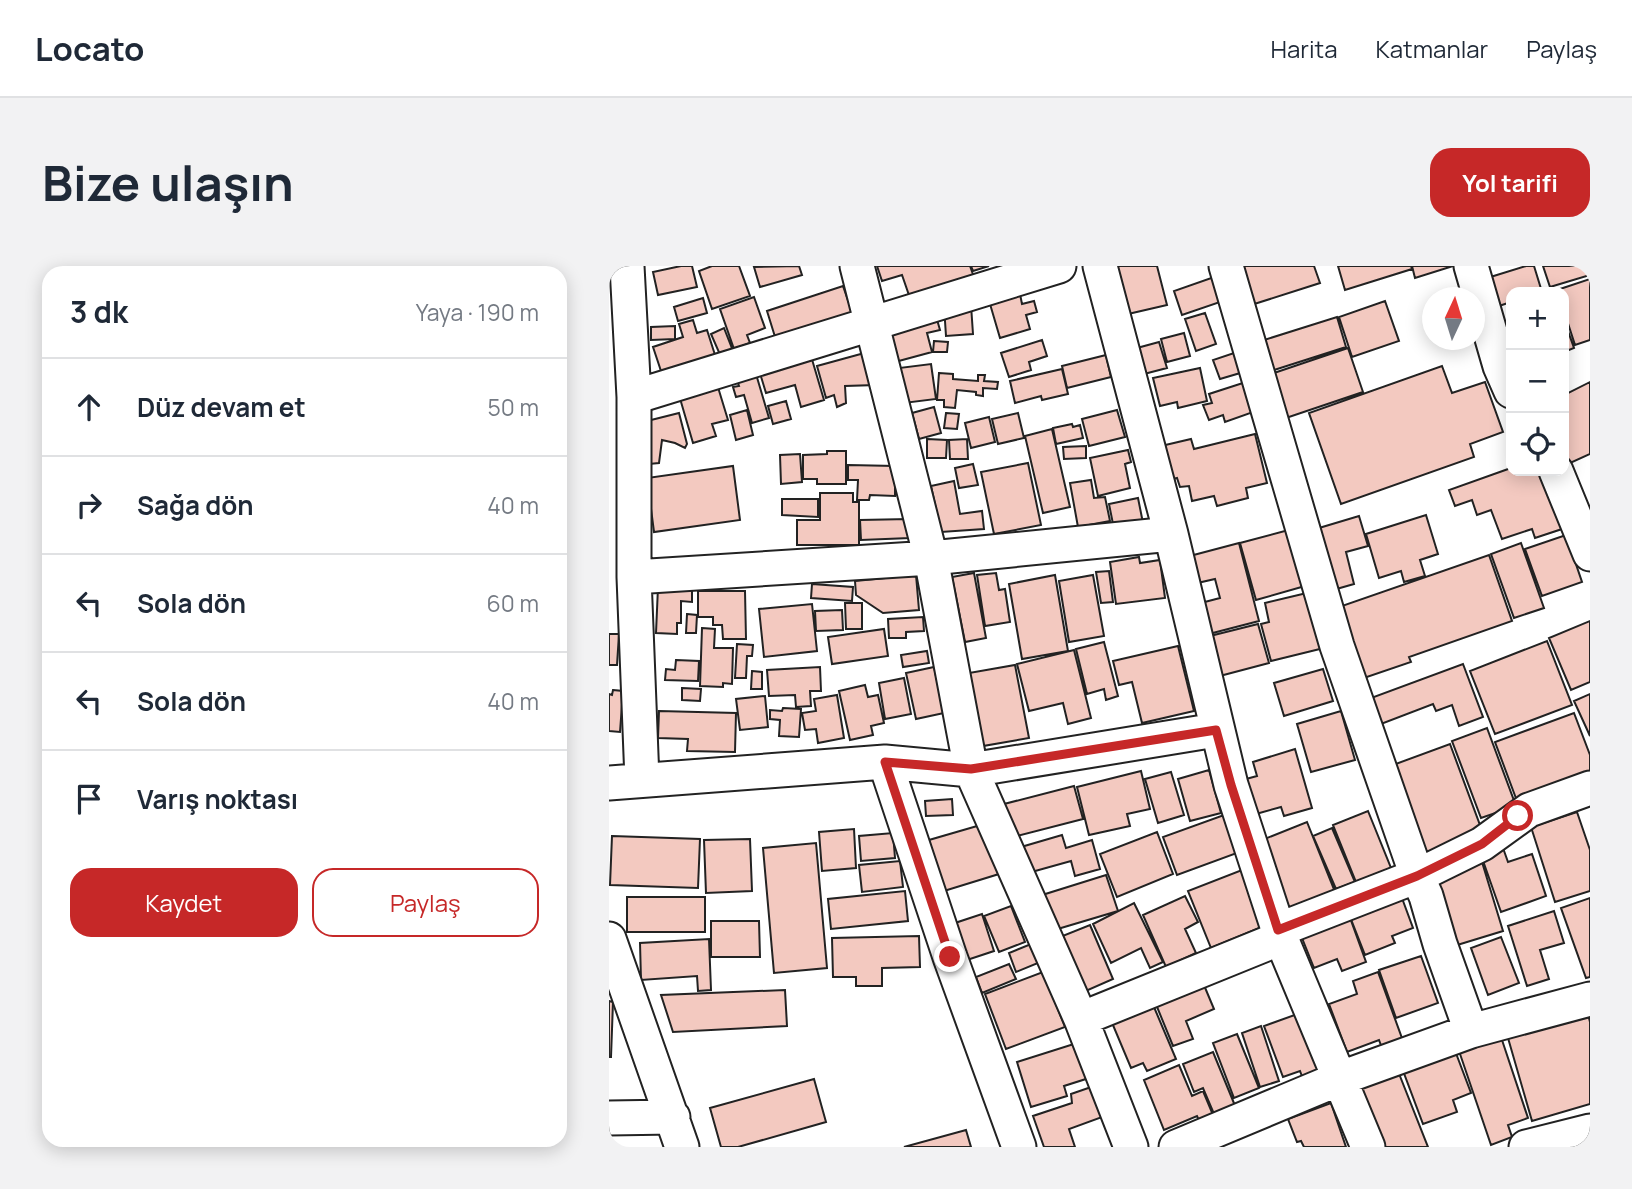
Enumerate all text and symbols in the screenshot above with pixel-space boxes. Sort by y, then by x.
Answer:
text: Locato [35,26,145,71]
text: Harita [1271,32,1338,65]
text: Katmanlar [1376,32,1488,65]
text: Paylaş [1526,32,1597,65]
button: Yol tarifi [1430,148,1590,217]
text: Bize ulaşın [42,149,294,216]
north arrow [1422,287,1485,350]
map controls [1506,287,1569,476]
button: + [1506,287,1569,350]
text: 3 dk [70,291,128,332]
text: Yaya · 190 m [416,296,539,328]
button: − [1506,350,1569,413]
icon: ahead [70,388,108,426]
text: Düz devam et [137,389,306,425]
text: 50 m [488,391,539,423]
button: locate [1506,413,1569,476]
icon: right [70,486,108,524]
text: Sağa dön [137,487,254,523]
text: 40 m [487,489,539,521]
icon: left [70,584,108,622]
text: Sola dön [137,585,246,621]
text: 60 m [487,587,539,619]
icon: left [70,682,108,720]
text: Sola dön [137,683,246,719]
text: 40 m [487,685,539,717]
icon: arrive [70,780,108,818]
text: Varış noktası [137,781,298,817]
route start [1502,800,1533,831]
button: Kaydet [70,868,298,937]
button: Paylaş [312,868,539,937]
route end [934,941,965,972]

